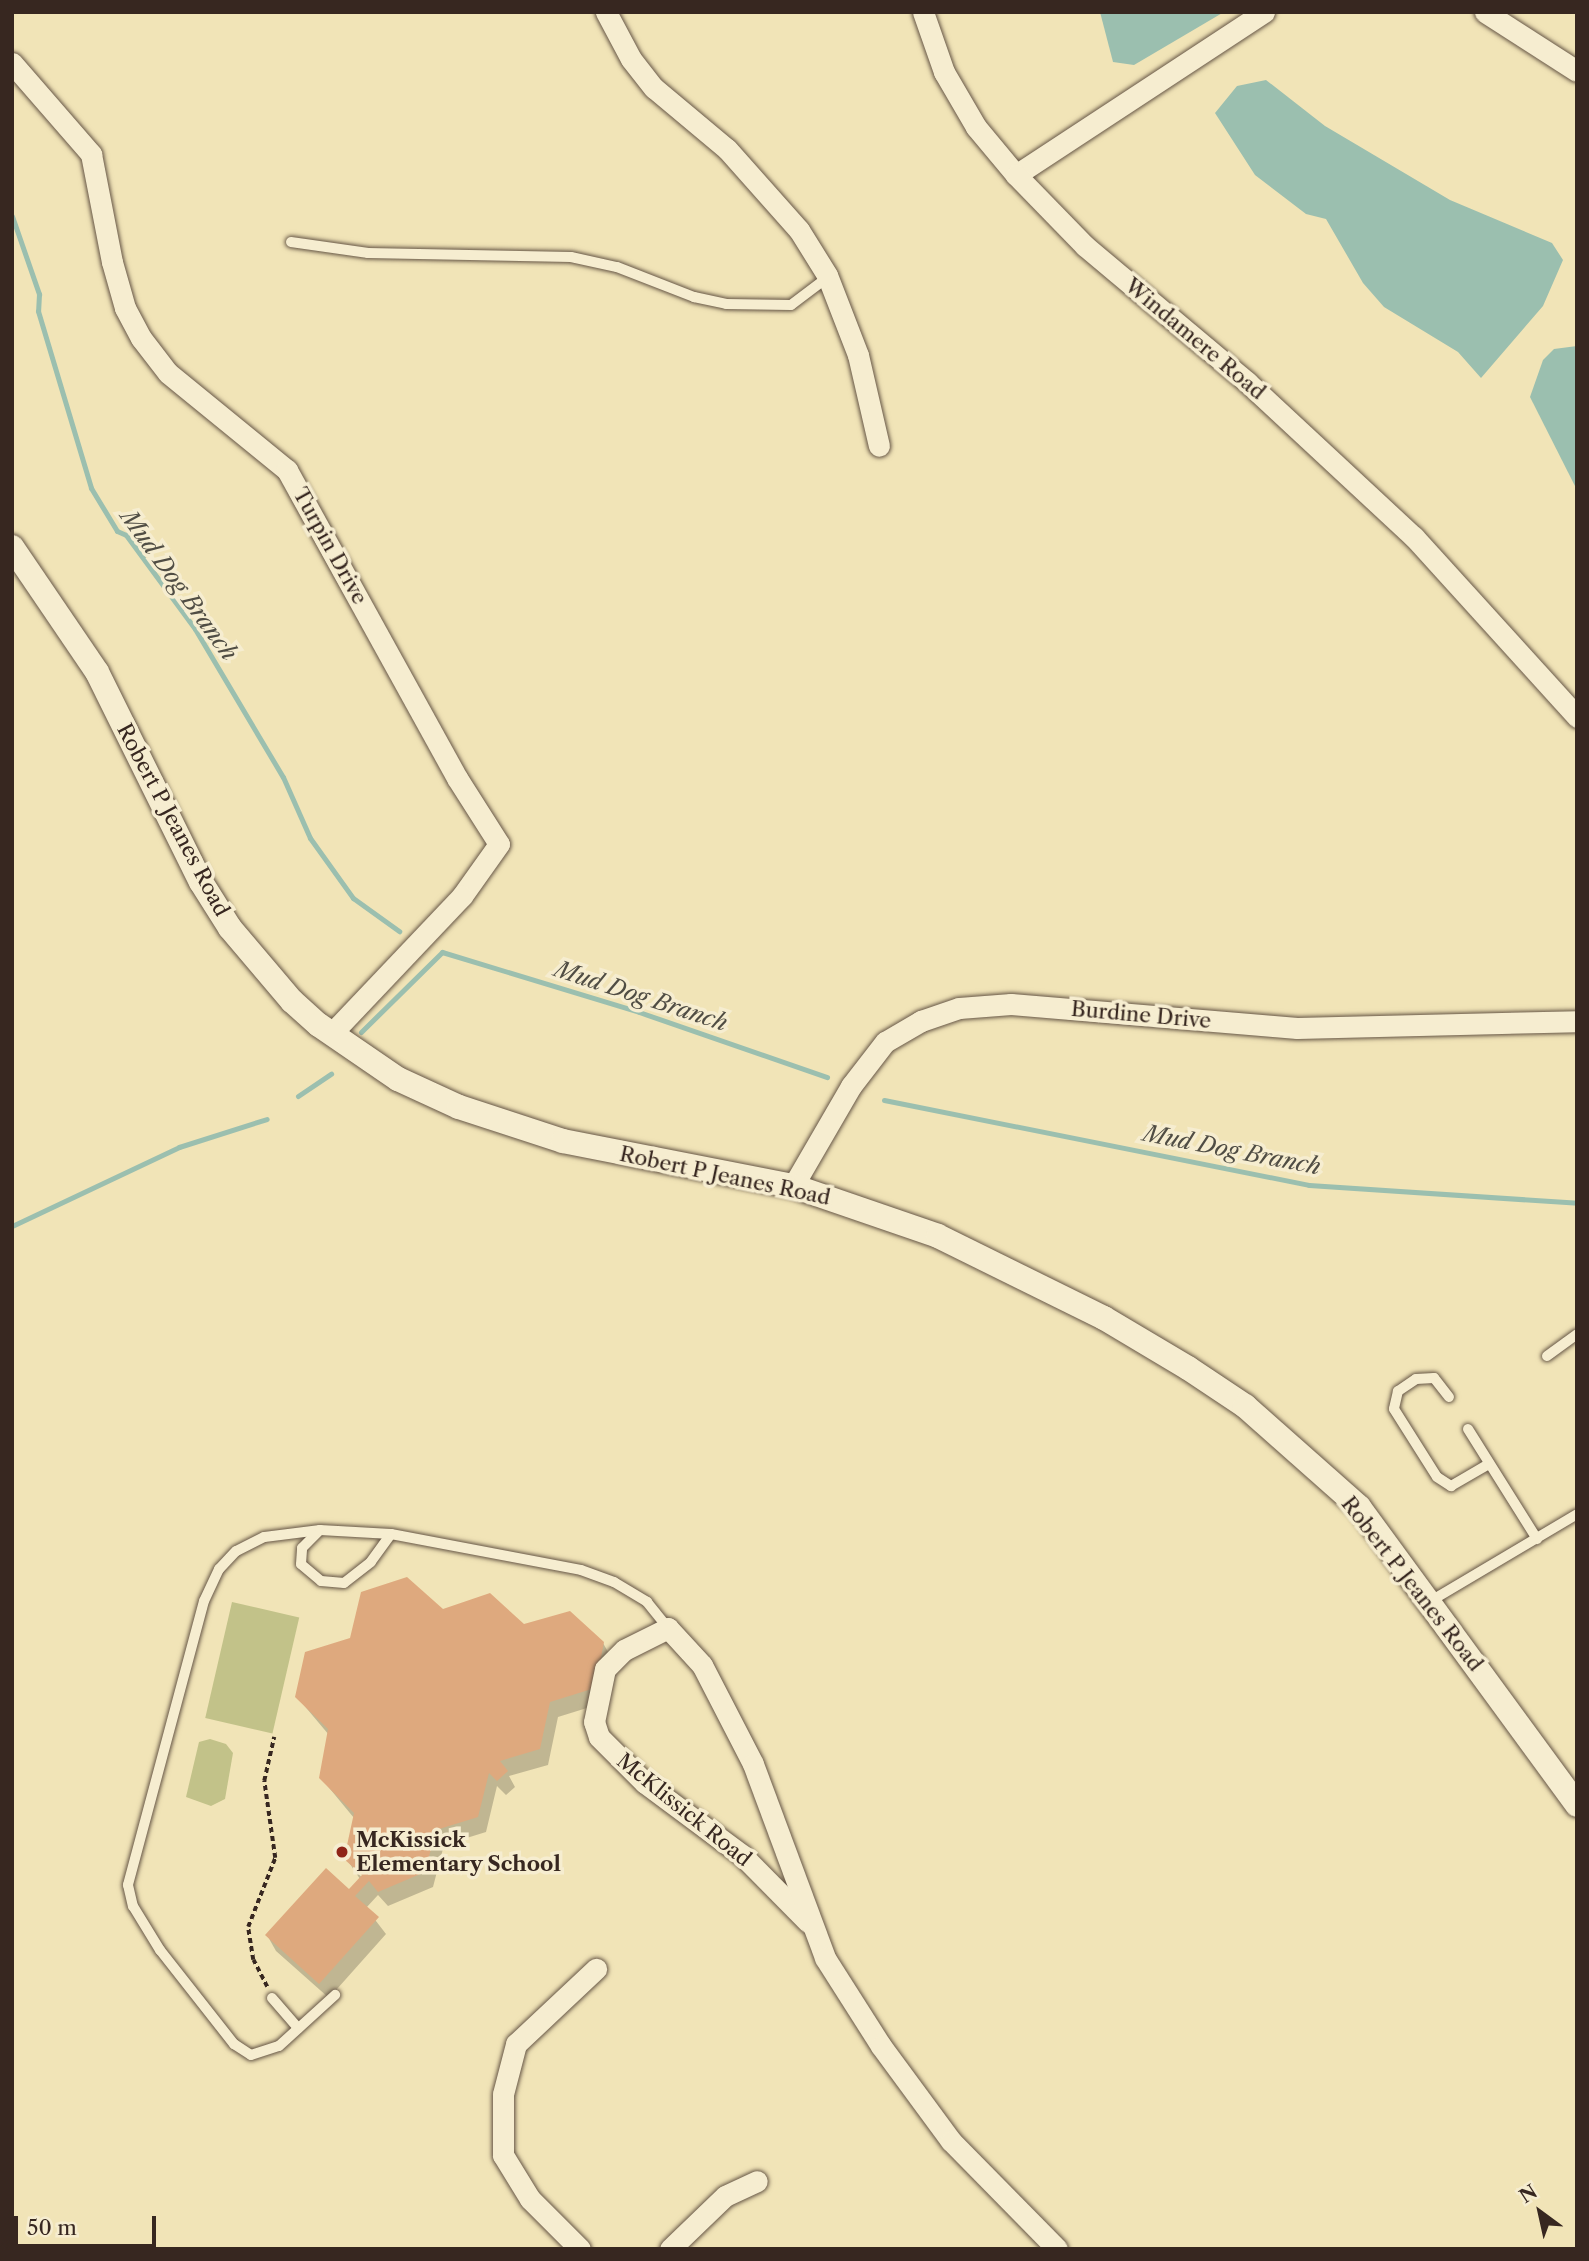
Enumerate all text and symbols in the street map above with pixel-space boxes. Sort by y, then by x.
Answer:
street label: Windamere Road [1120,273,1270,405]
street label: Turpin Drive [288,483,372,609]
water label: Mud Dog Branch [115,504,243,666]
street label: Robert P Jeanes Road [111,719,235,921]
water label: Mud Dog Branch [551,955,731,1037]
street label: Burdine Drive [1070,996,1212,1034]
water label: Mud Dog Branch [1141,1119,1323,1181]
street label: Robert P Jeanes Road [617,1141,833,1211]
street label: Robert P Jeanes Road [1336,1491,1488,1677]
street label: McKlissick Road [612,1748,756,1872]
place label: McKissick Elementary School [356,1827,561,1877]
marker: McKissick Elementary School [334,1844,350,1860]
north arrow [1505,2177,1575,2247]
text: N [1515,2180,1541,2208]
scale bar [18,2202,159,2246]
text: 50 m [27,2215,77,2240]

